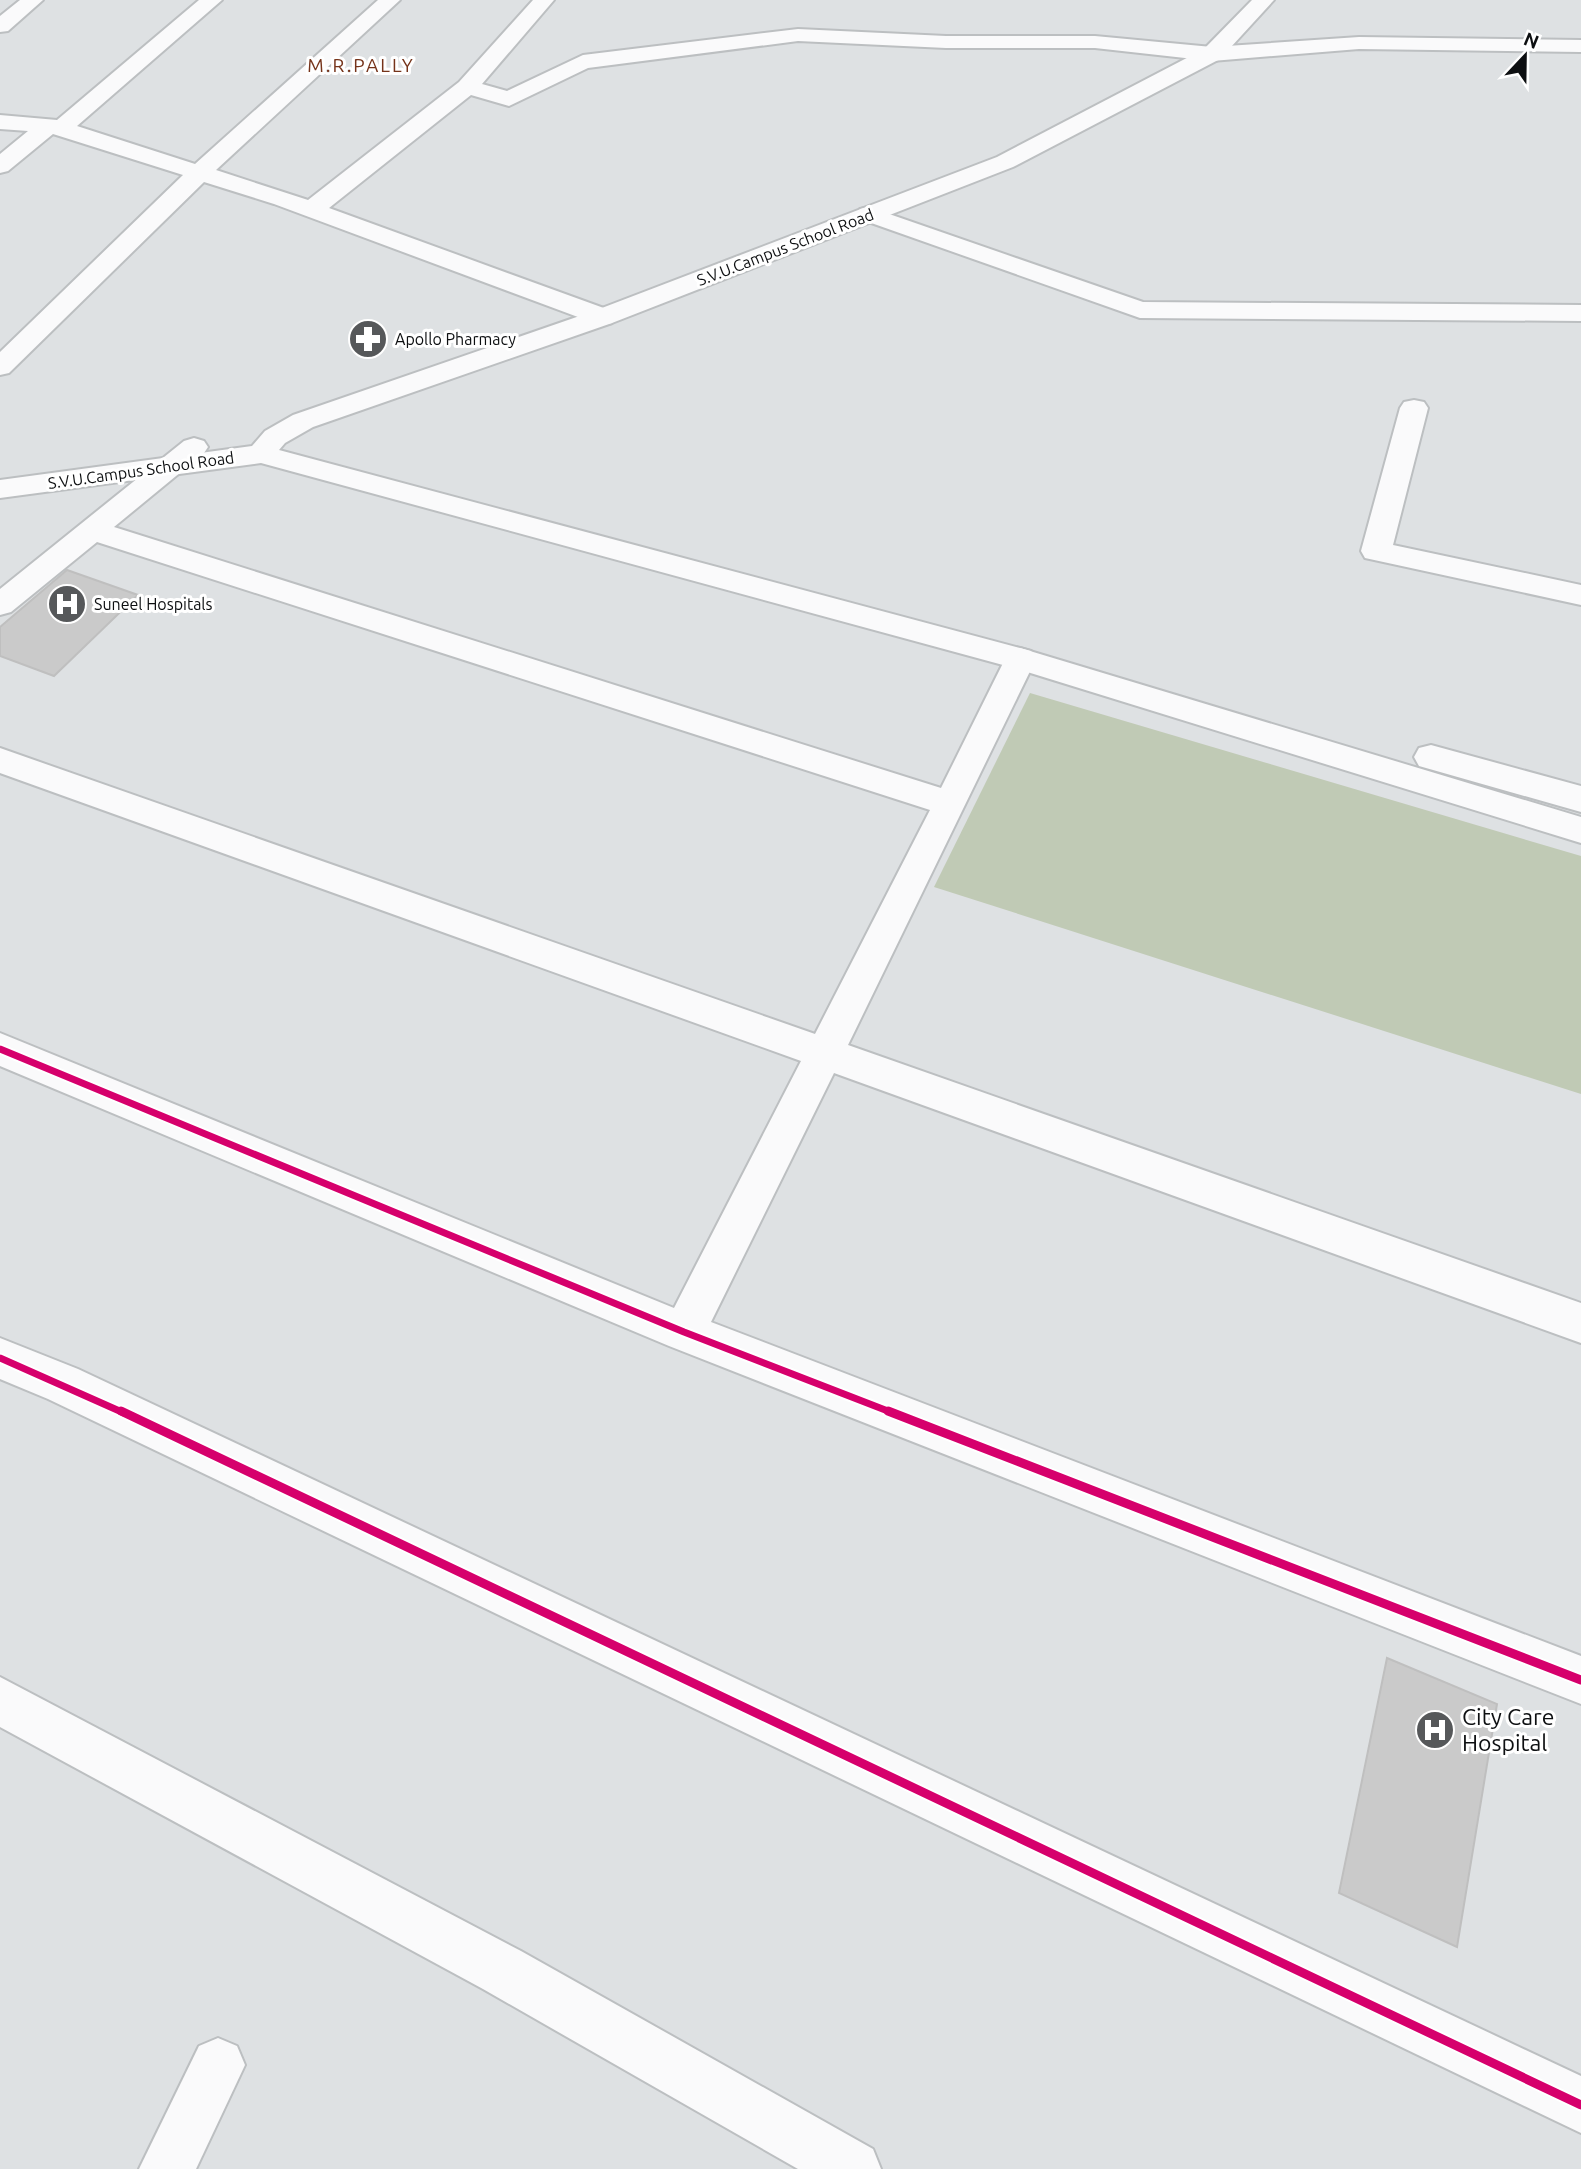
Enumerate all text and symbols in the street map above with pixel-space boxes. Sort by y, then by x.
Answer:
north arrow [1490,21,1560,91]
text: N [1521,27,1542,53]
district label: M.R.PALLY [307,54,415,76]
street label: S.V.U.Campus School Road [694,205,876,289]
pharmacy icon: Apollo Pharmacy [347,318,389,360]
place label: Apollo Pharmacy [395,330,516,348]
street label: S.V.U.Campus School Road [47,448,235,492]
hospital icon: Suneel Hospitals [46,583,88,625]
place label: Suneel Hospitals [94,595,213,613]
place label: City Care Hospital [1462,1704,1554,1755]
hospital icon: City Care Hospital [1414,1709,1456,1751]

